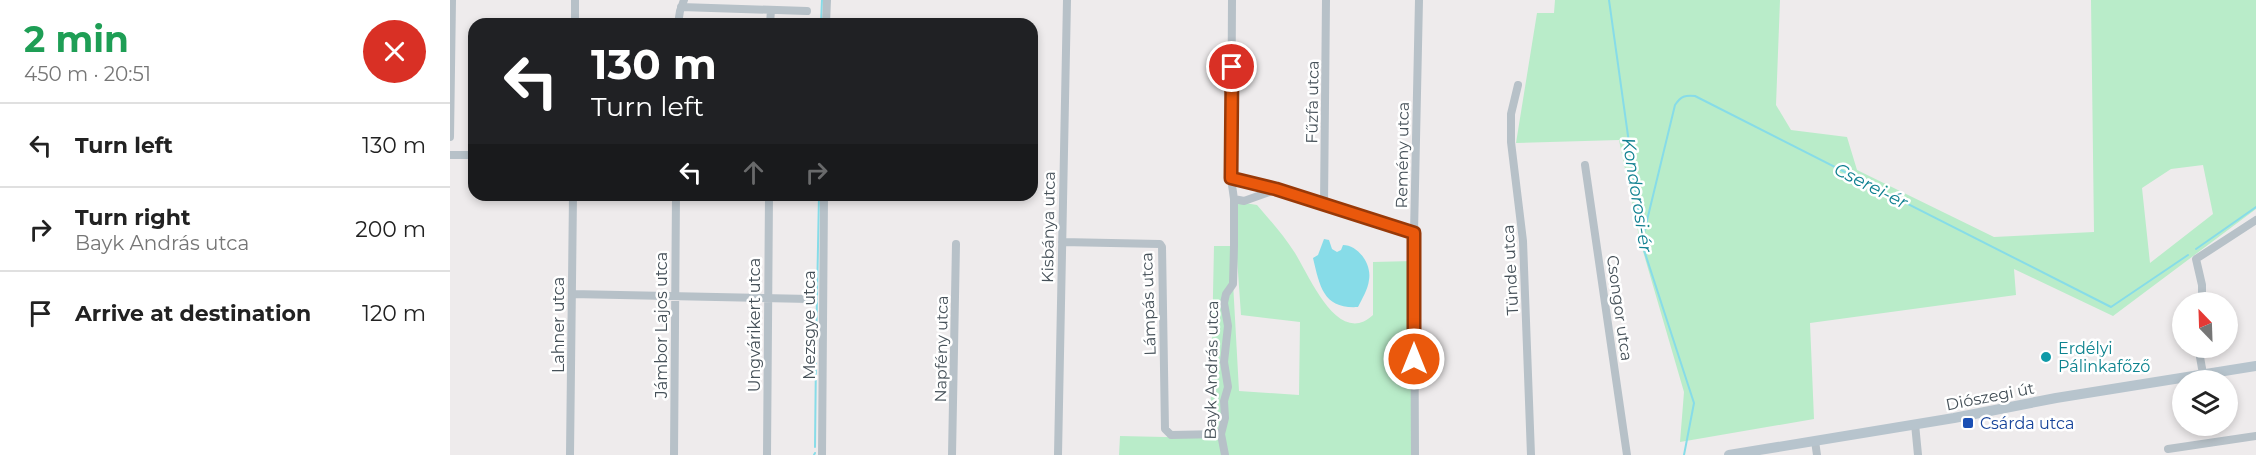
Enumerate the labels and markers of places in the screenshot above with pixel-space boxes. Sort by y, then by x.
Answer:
pin [1206,41,1257,92]
place label: Erdélyi Pálinkafőző [2058,339,2150,376]
marker: Erdélyi Pálinkafőző [2039,350,2053,364]
place label: Csárda utca [1980,414,2074,433]
marker: Csárda utca [1961,416,1975,430]

